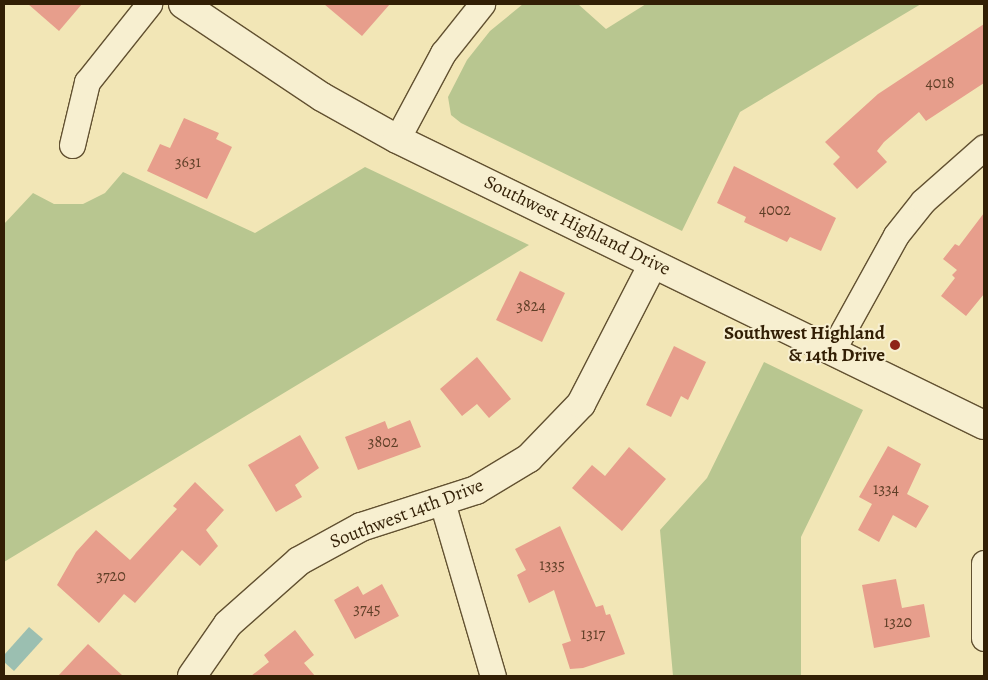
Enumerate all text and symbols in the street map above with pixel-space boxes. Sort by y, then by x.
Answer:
house number: 4018 [925,73,955,93]
house number: 3631 [175,152,201,172]
street label: Southwest Highland Drive [480,171,674,281]
house number: 4002 [759,200,791,220]
house number: 3824 [516,296,546,316]
place label: Southwest Highland & 14th Drive [724,323,885,367]
marker: Southwest Highland & 14th Drive [889,339,901,351]
house number: 3802 [368,432,398,452]
street label: Southwest 14th Drive [327,474,487,554]
house number: 1334 [873,479,899,499]
house number: 1335 [539,555,565,575]
house number: 3720 [96,566,126,586]
house number: 3745 [353,599,381,619]
house number: 1320 [884,612,912,632]
house number: 1317 [581,624,605,644]

